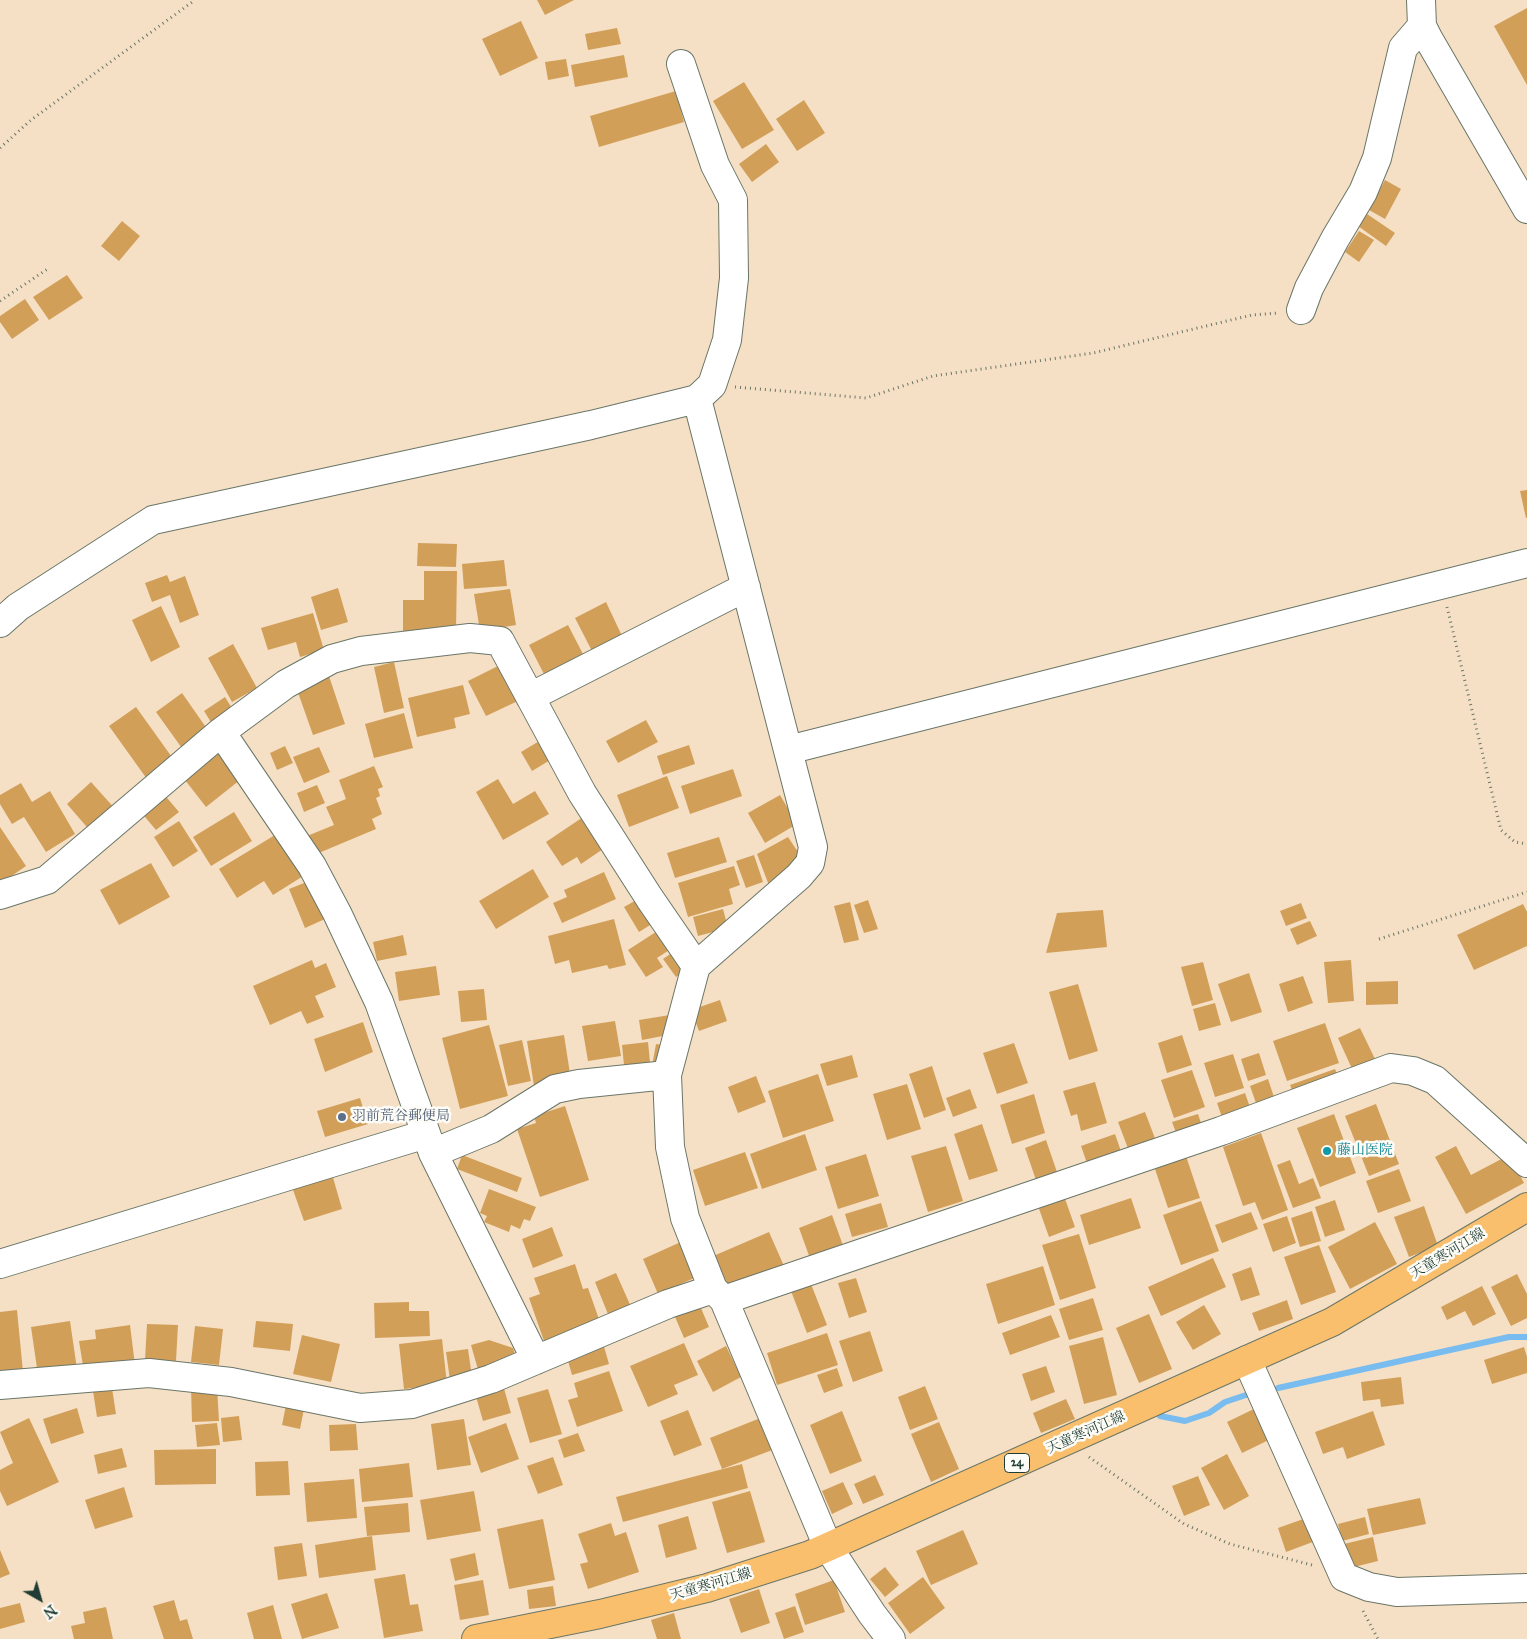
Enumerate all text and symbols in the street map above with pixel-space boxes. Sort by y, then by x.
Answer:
place label: 羽前荒谷郵便局 [352,1109,450,1125]
marker: 羽前荒谷郵便局 [336,1111,348,1123]
place label: 藤山医院 [1337,1143,1393,1159]
marker: 藤山医院 [1321,1145,1333,1157]
street label: 天童寒河江線 [1408,1225,1488,1283]
street label: 天童寒河江線 [1044,1408,1128,1458]
road number: 24 [1004,1454,1030,1472]
street label: 天童寒河江線 [668,1565,754,1605]
north arrow [15,1574,65,1624]
text: N [40,1601,59,1622]

